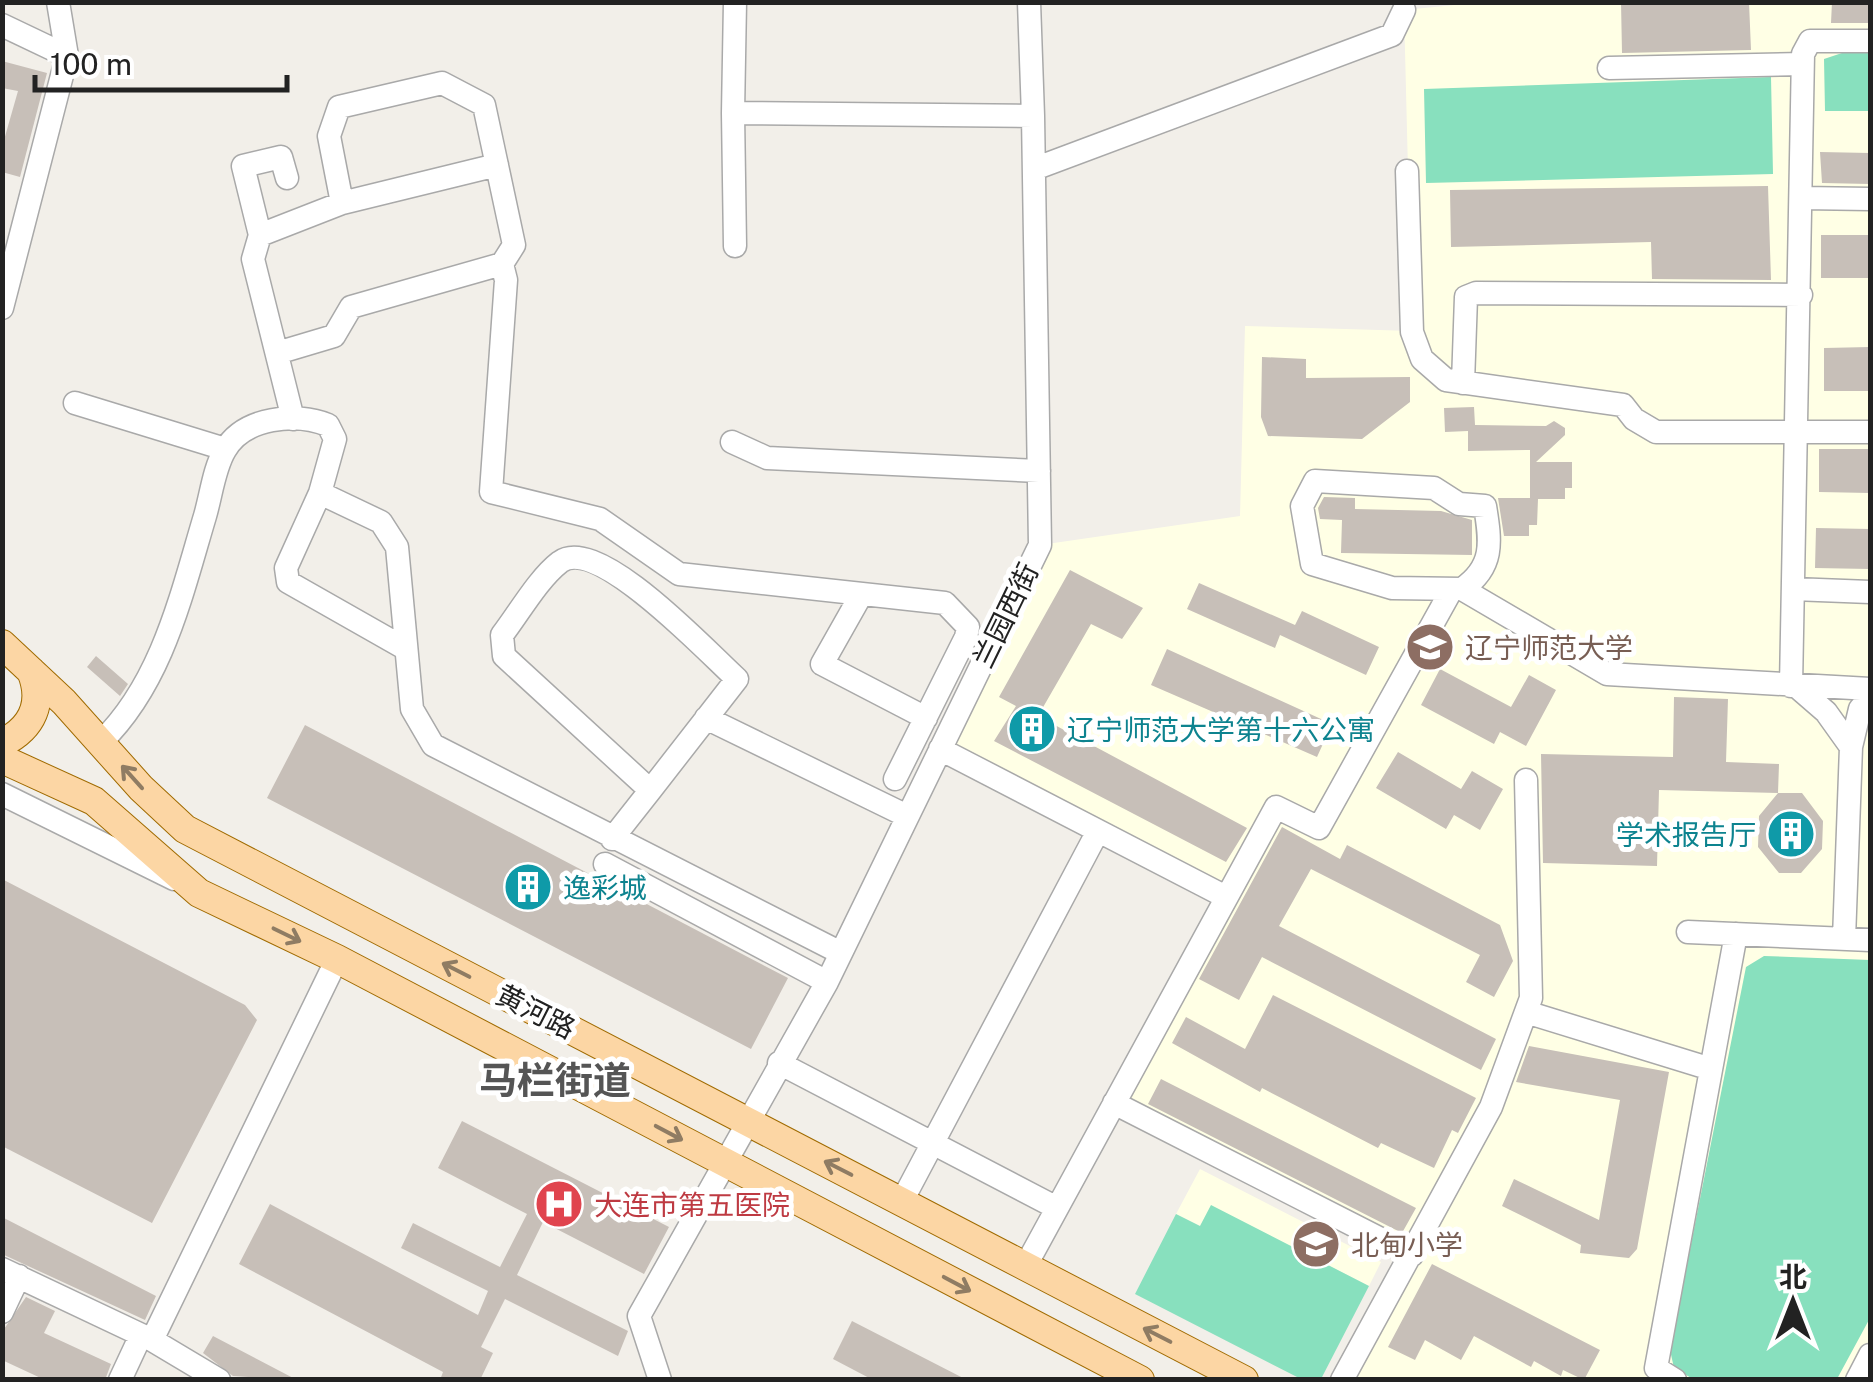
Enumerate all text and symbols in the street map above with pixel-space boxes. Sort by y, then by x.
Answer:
scale bar [35,30,288,92]
text: 100 m [50,46,132,82]
street label: 兰园西街 [966,557,1044,673]
school or university icon: 辽宁师范大学 [1404,621,1456,673]
place label: 辽宁师范大学 [1465,631,1633,664]
building icon: 辽宁师范大学第十六公寓 [1006,703,1058,755]
place label: 辽宁师范大学第十六公寓 [1067,713,1375,746]
one-way arrow [120,765,143,790]
building icon: 学术报告厅 [1765,808,1817,860]
place label: 学术报告厅 [1616,818,1756,851]
building icon: 逸彩城 [502,861,554,913]
place label: 逸彩城 [563,871,647,904]
one-way arrow [272,926,301,945]
one-way arrow [442,960,472,979]
street label: 黄河路 [491,977,581,1045]
district label: 马栏街道 [479,1058,631,1103]
one-way arrow [653,1124,683,1143]
one-way arrow [824,1158,854,1177]
hospital icon: 大连市第五医院 [533,1178,585,1230]
place label: 大连市第五医院 [594,1188,790,1221]
school or university icon: 北甸小学 [1290,1218,1342,1270]
place label: 北甸小学 [1351,1228,1463,1261]
north arrow [1743,1252,1843,1352]
text: 北 [1779,1260,1807,1293]
one-way arrow [941,1275,971,1294]
one-way arrow [1143,1325,1172,1344]

